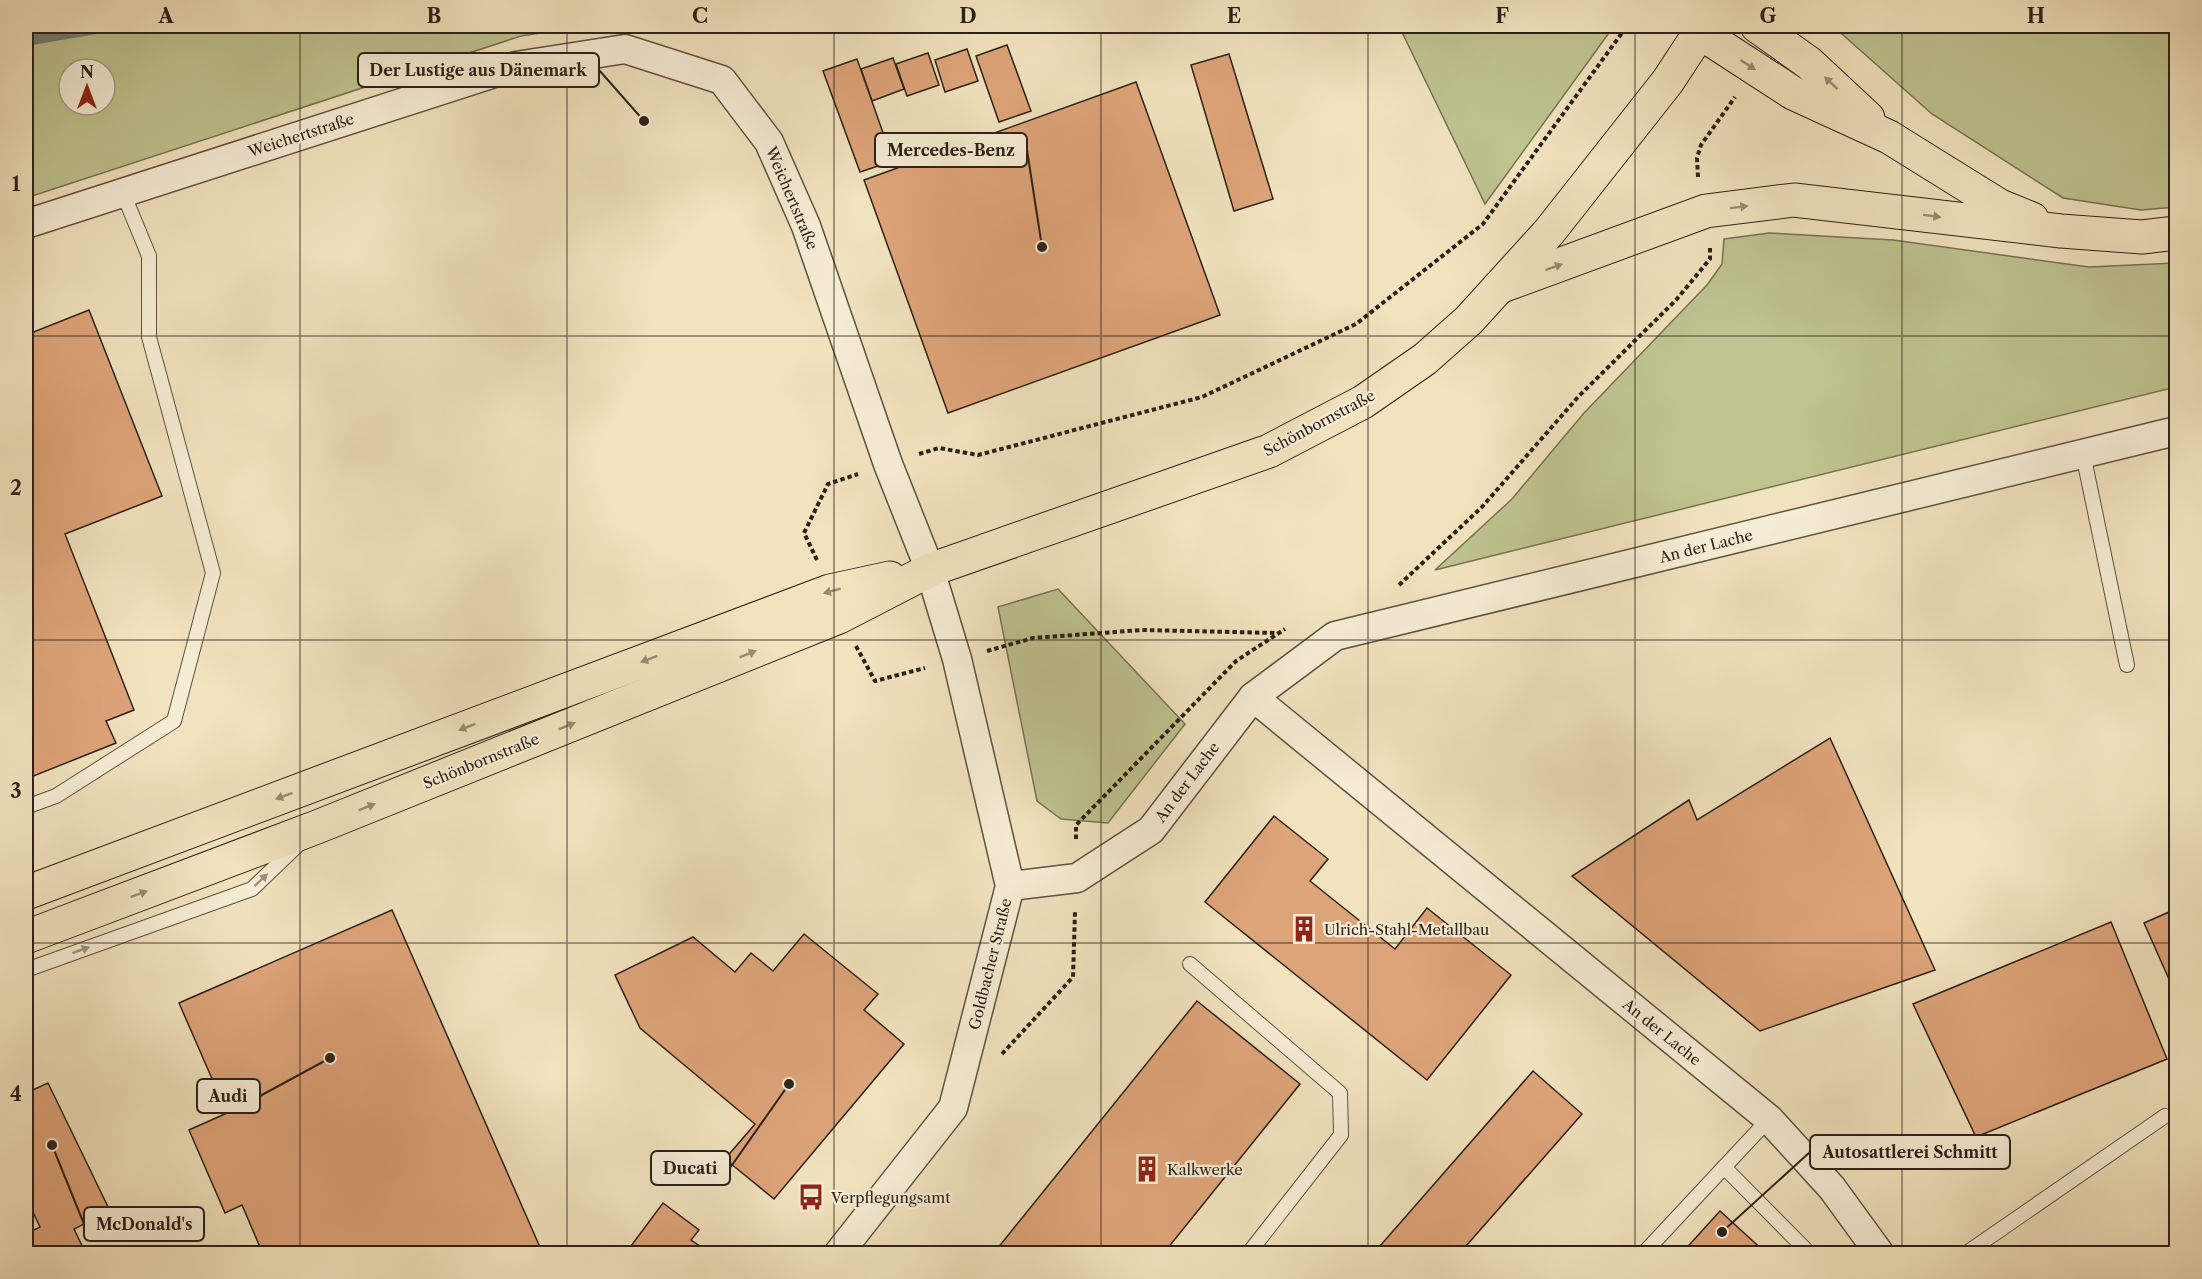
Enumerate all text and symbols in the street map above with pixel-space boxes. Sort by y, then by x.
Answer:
text: A [157,4,174,28]
text: B [427,4,442,28]
text: C [692,4,708,28]
text: D [959,4,977,28]
text: E [1227,4,1241,28]
text: F [1495,4,1509,28]
text: G [1760,4,1777,28]
text: H [2027,4,2045,28]
callout: Der Lustige aus Dänemark [358,53,599,87]
north arrow [57,57,117,117]
one-way arrow [1740,59,1756,70]
text: Der Lustige aus Dänemark [369,60,587,80]
text: N [80,62,94,82]
one-way arrow [1823,76,1838,90]
street label: Weichertstraße [245,109,356,161]
callout: Mercedes-Benz [875,133,1027,167]
text: Mercedes-Benz [887,140,1015,160]
street label: Weichertstraße [761,143,822,252]
text: 1 [12,172,21,196]
one-way arrow [1729,202,1748,212]
one-way arrow [1923,212,1942,221]
one-way arrow [1545,261,1563,271]
street label: Schönbornstraße [1260,386,1378,460]
text: 2 [10,476,22,500]
street label: An der Lache [1656,525,1755,567]
one-way arrow [823,587,841,596]
one-way arrow [739,649,757,658]
one-way arrow [640,654,658,664]
one-way arrow [559,721,577,731]
one-way arrow [457,722,475,732]
street label: Schönbornstraße [420,729,542,793]
street label: An der Lache [1150,738,1223,827]
text: 3 [10,779,22,803]
one-way arrow [275,791,293,801]
one-way arrow [358,802,376,811]
one-way arrow [254,873,268,887]
one-way arrow [130,889,148,899]
street label: Goldbacher Straße [964,896,1016,1032]
building icon: Ulrich-Stahl-Metallbau [1289,914,1319,944]
place label: Ulrich-Stahl-Metallbau [1324,920,1489,939]
one-way arrow [72,945,90,955]
street label: An der Lache [1618,994,1705,1069]
callout: Audi [197,1079,260,1113]
text: 4 [10,1082,22,1106]
text: Audi [207,1086,248,1106]
callout: Autosattlerei Schmitt [1810,1135,2010,1169]
text: Autosattlerei Schmitt [1821,1142,1998,1162]
callout: Ducati [651,1151,730,1185]
building icon: Kalkwerke [1132,1154,1162,1184]
text: Ducati [663,1158,718,1178]
place label: Kalkwerke [1167,1160,1243,1179]
bus stop icon: Verpflegungsamt [796,1182,826,1212]
place label: Verpflegungsamt [830,1188,951,1207]
callout: McDonald's [84,1207,204,1241]
text: McDonald's [96,1214,192,1234]

